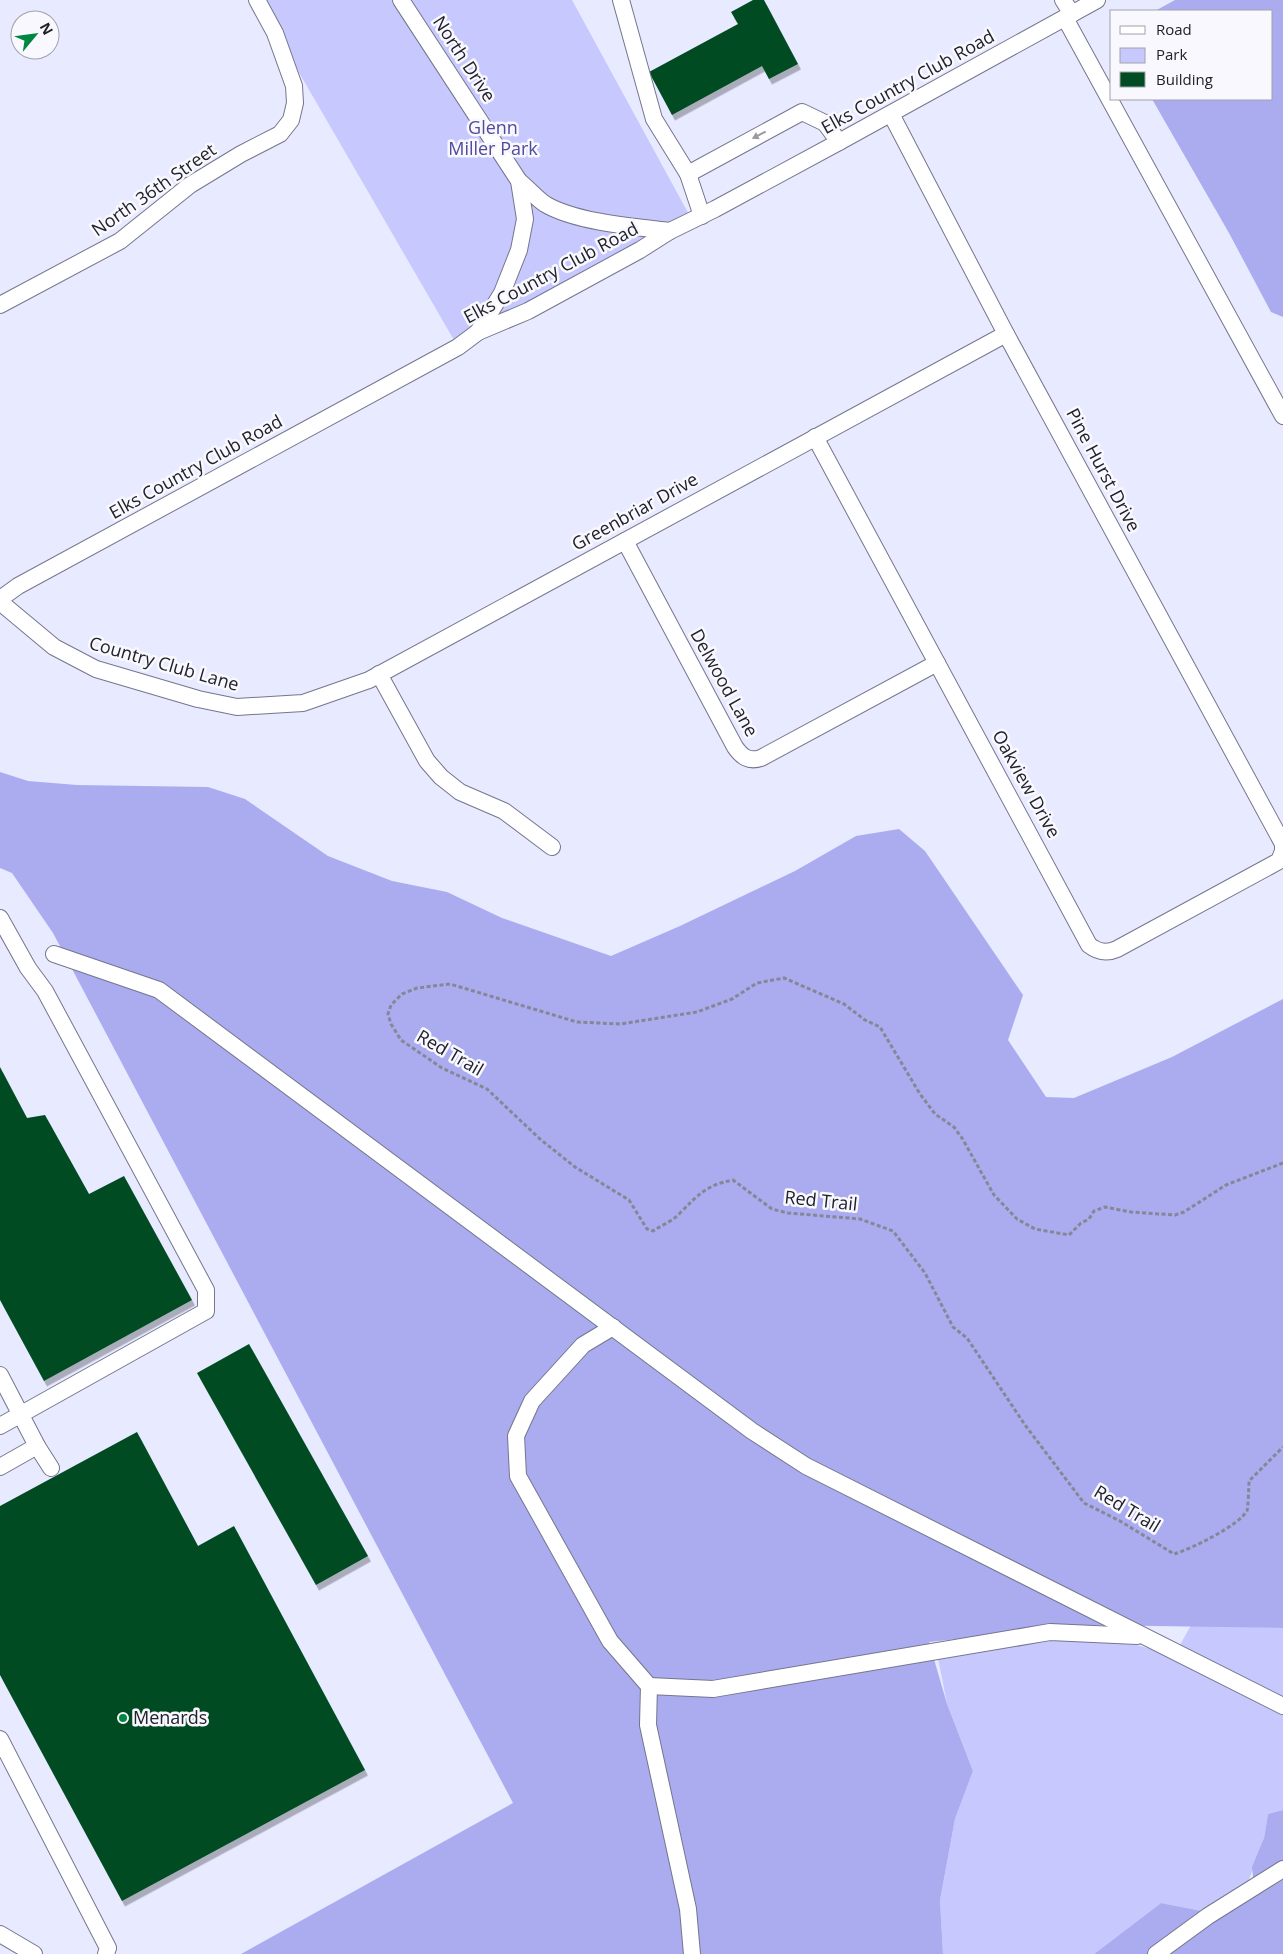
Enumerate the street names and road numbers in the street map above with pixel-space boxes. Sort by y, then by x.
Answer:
street label: North Drive [428,11,502,106]
street label: Elks Country Club Road [817,23,998,139]
street label: North 36th Street [86,137,220,241]
street label: Elks Country Club Road [459,216,642,328]
street label: Pine Hurst Drive [1061,404,1147,535]
street label: Elks Country Club Road [105,408,286,524]
street label: Greenbriar Drive [567,467,702,556]
street label: Delwood Lane [685,624,764,741]
street label: Country Club Lane [87,630,242,696]
street label: Oakview Drive [987,725,1066,842]
street label: Red Trail [413,1023,488,1081]
street label: Red Trail [783,1184,859,1216]
street label: Red Trail [1090,1479,1165,1537]

